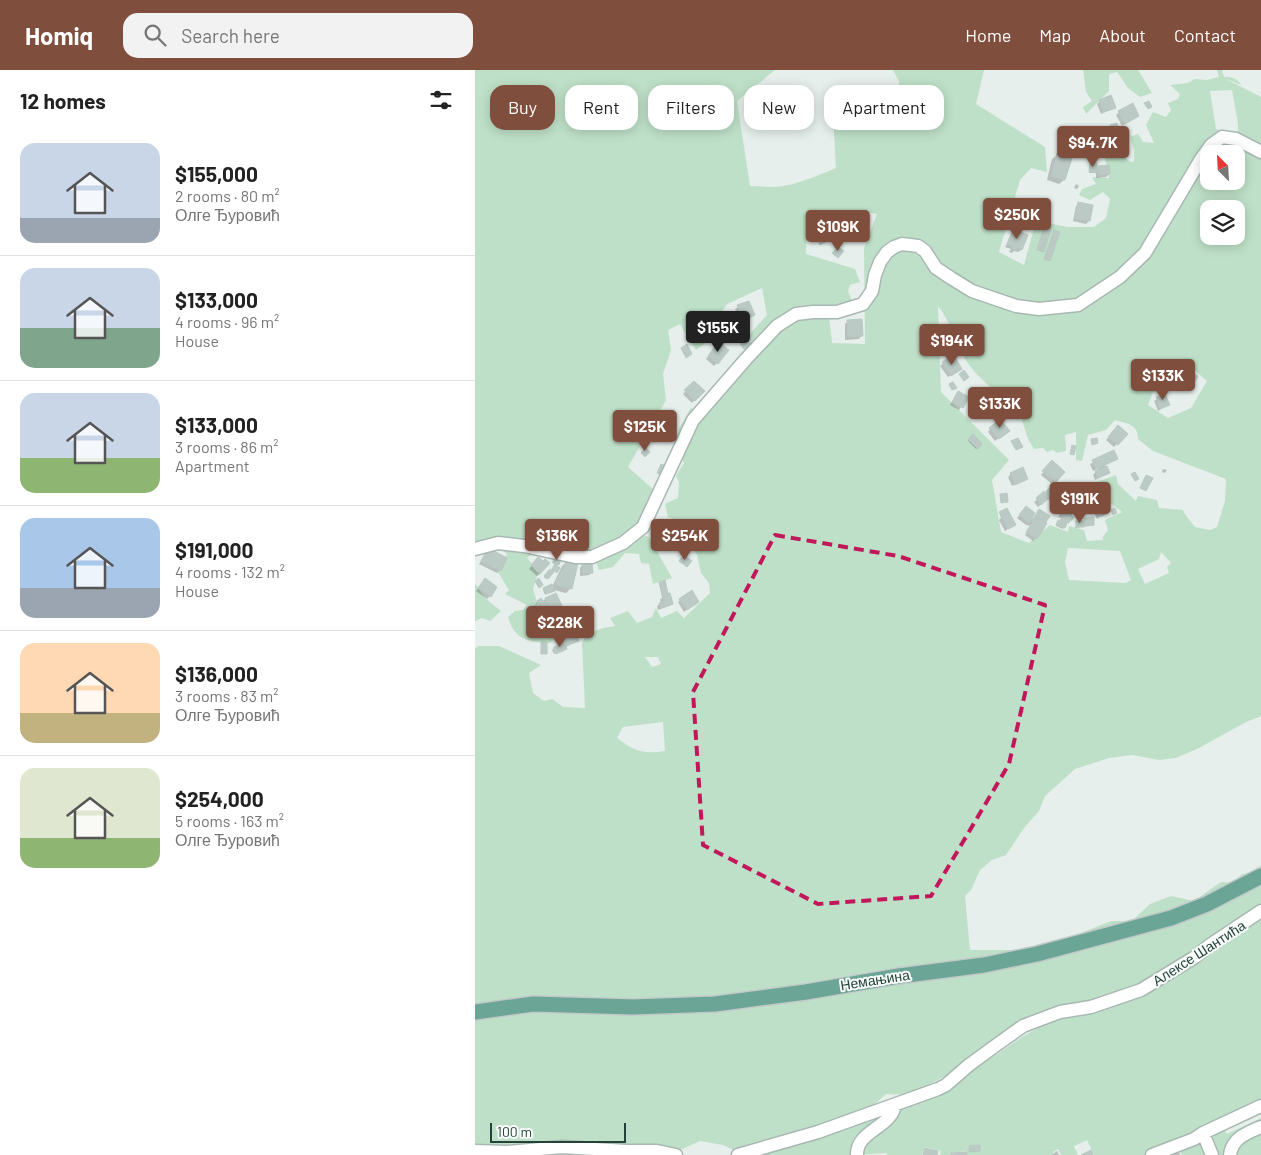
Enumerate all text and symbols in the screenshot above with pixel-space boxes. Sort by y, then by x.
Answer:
search box [123,13,473,58]
text: Homiq [25,21,93,50]
icon: search [141,21,169,49]
text: Search here [181,24,280,47]
text: Home [965,24,1011,46]
text: Map [1039,24,1071,46]
text: About [1099,24,1146,46]
text: Contact [1174,24,1236,46]
chip: Buy [490,85,555,130]
chip: Rent [565,85,638,130]
chip: Filters [648,85,734,130]
chip: New [744,85,814,130]
chip: Apartment [824,85,944,130]
icon: filters [427,86,455,114]
text: 12 homes [20,88,106,113]
pin: $94.7K [1052,126,1134,168]
text: $94.7K [1068,132,1118,151]
north arrow [1200,145,1245,190]
map controls [1200,145,1245,245]
text: $155,000 [175,161,258,186]
icon: home [60,163,120,223]
text: 2 rooms · 80 m² [175,186,280,205]
pin: $250K [982,198,1052,240]
button: layers [1200,200,1245,245]
text: $250K [994,204,1040,223]
text: Олге Ђуровић [175,205,280,224]
pin: $109K [803,210,873,252]
text: $109K [817,216,859,235]
text: $133,000 [175,287,258,312]
icon: home [60,288,120,348]
pin: $155K [683,310,753,353]
text: 4 rooms · 96 m² [175,312,279,331]
text: $155K [697,317,739,336]
pin: $194K [917,324,987,366]
text: $194K [930,330,974,349]
text: House [175,331,219,350]
pin: $133K [1128,358,1198,401]
text: $133K [1142,365,1184,384]
pin: $133K [965,386,1035,429]
text: $133K [979,393,1021,412]
pin: $125K [610,410,680,452]
text: $133,000 [175,412,258,437]
icon: home [60,413,120,473]
text: $125K [624,416,666,435]
text: 3 rooms · 86 m² [175,437,279,456]
text: Apartment [175,456,250,475]
pin: $191K [1045,482,1115,524]
text: $191K [1061,488,1099,507]
pin: $136K [522,518,592,561]
pin: $254K [650,518,720,561]
text: $136K [536,525,578,544]
text: $254K [662,525,708,544]
text: $191,000 [175,537,254,562]
icon: home [60,538,120,598]
text: 4 rooms · 132 m² [175,562,285,581]
text: House [175,581,219,600]
pin: $228K [525,606,595,648]
text: $228K [537,612,583,631]
text: $136,000 [175,661,258,686]
icon: home [60,663,120,723]
text: 3 rooms · 83 m² [175,686,279,705]
text: Олге Ђуровић [175,705,280,724]
text: $254,000 [175,786,264,811]
icon: home [60,788,120,848]
text: 5 rooms · 163 m² [175,811,284,830]
text: Олге Ђуровић [175,830,280,849]
street label: Алексе Шантића [1149,916,1249,989]
street label: Немањина [839,966,911,993]
scale bar [490,1120,626,1143]
text: 100 m [497,1123,532,1140]

